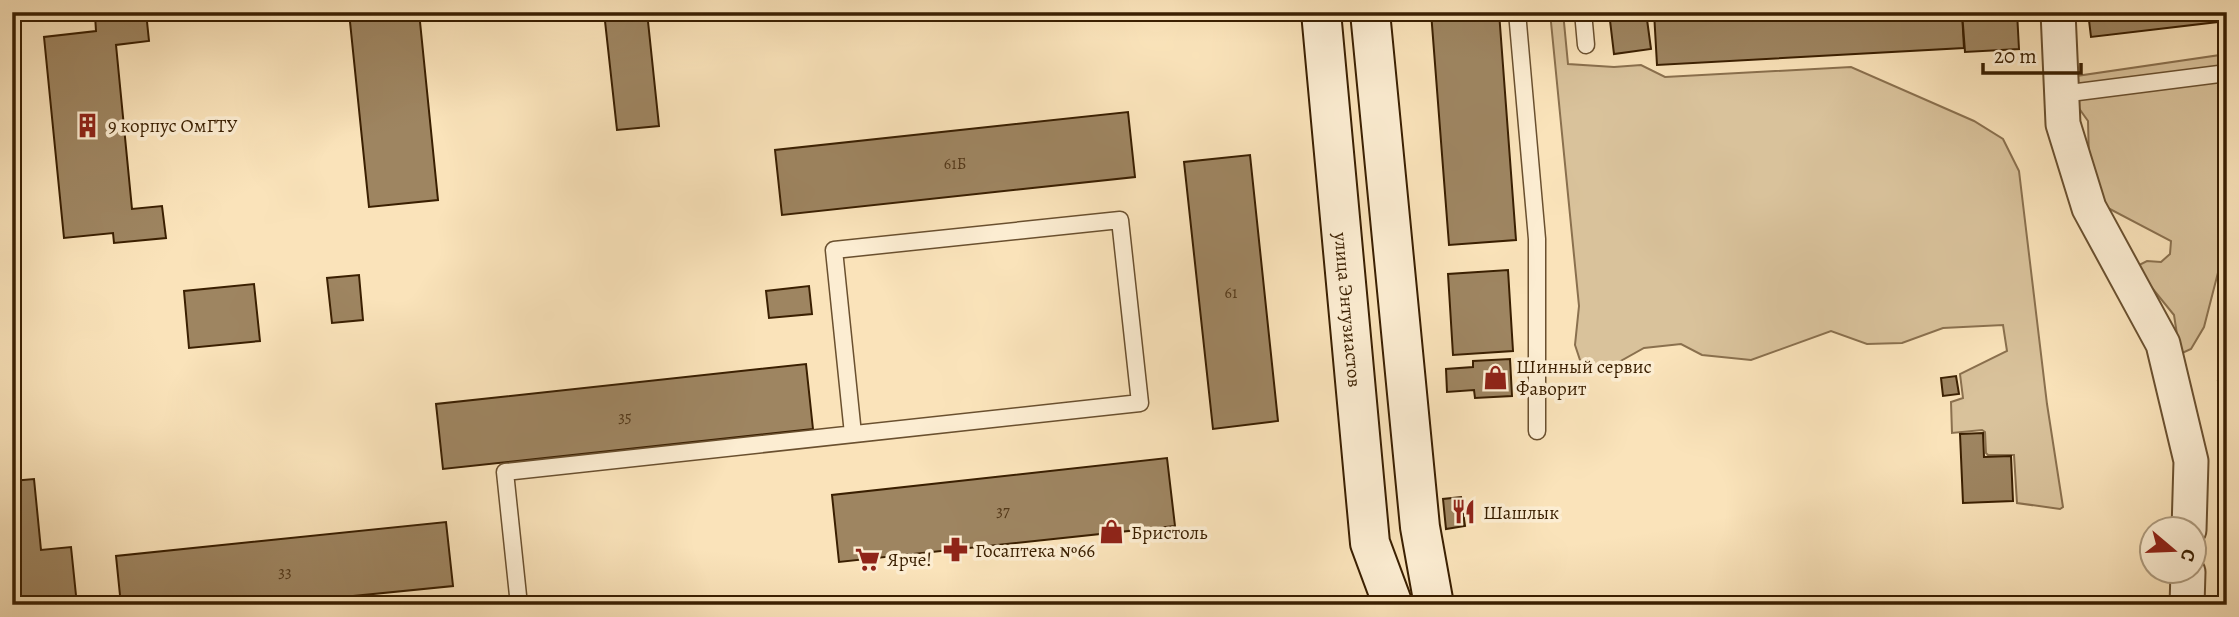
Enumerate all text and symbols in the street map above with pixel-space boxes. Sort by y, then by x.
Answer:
scale bar [1983,32,2082,76]
text: 20 m [1994,42,2037,70]
building icon: 9 корпус ОмГТУ [74,111,102,139]
place label: 9 корпус ОмГТУ [108,113,237,139]
house number: 61Б [944,153,966,175]
street label: улица Энтузиастов [1327,230,1368,388]
house number: 61 [1225,282,1238,304]
place label: Шинный сервис Фаворит [1516,354,1652,402]
shop icon: Шинный сервис Фаворит [1482,363,1510,391]
house number: 35 [618,406,632,428]
restaurant icon: Шашлык [1449,498,1477,526]
house number: 37 [996,500,1010,522]
place label: Шашлык [1483,500,1559,526]
north arrow [2138,516,2208,586]
shop icon: Бристоль [1097,518,1125,546]
place label: Бристоль [1131,520,1207,546]
pharmacy icon: Госаптека №66 [941,536,969,564]
place label: Госаптека №66 [975,538,1095,564]
supermarket icon: Ярче! [853,545,881,573]
text: С [2174,545,2202,565]
place label: Ярче! [887,547,932,573]
house number: 33 [278,561,292,583]

